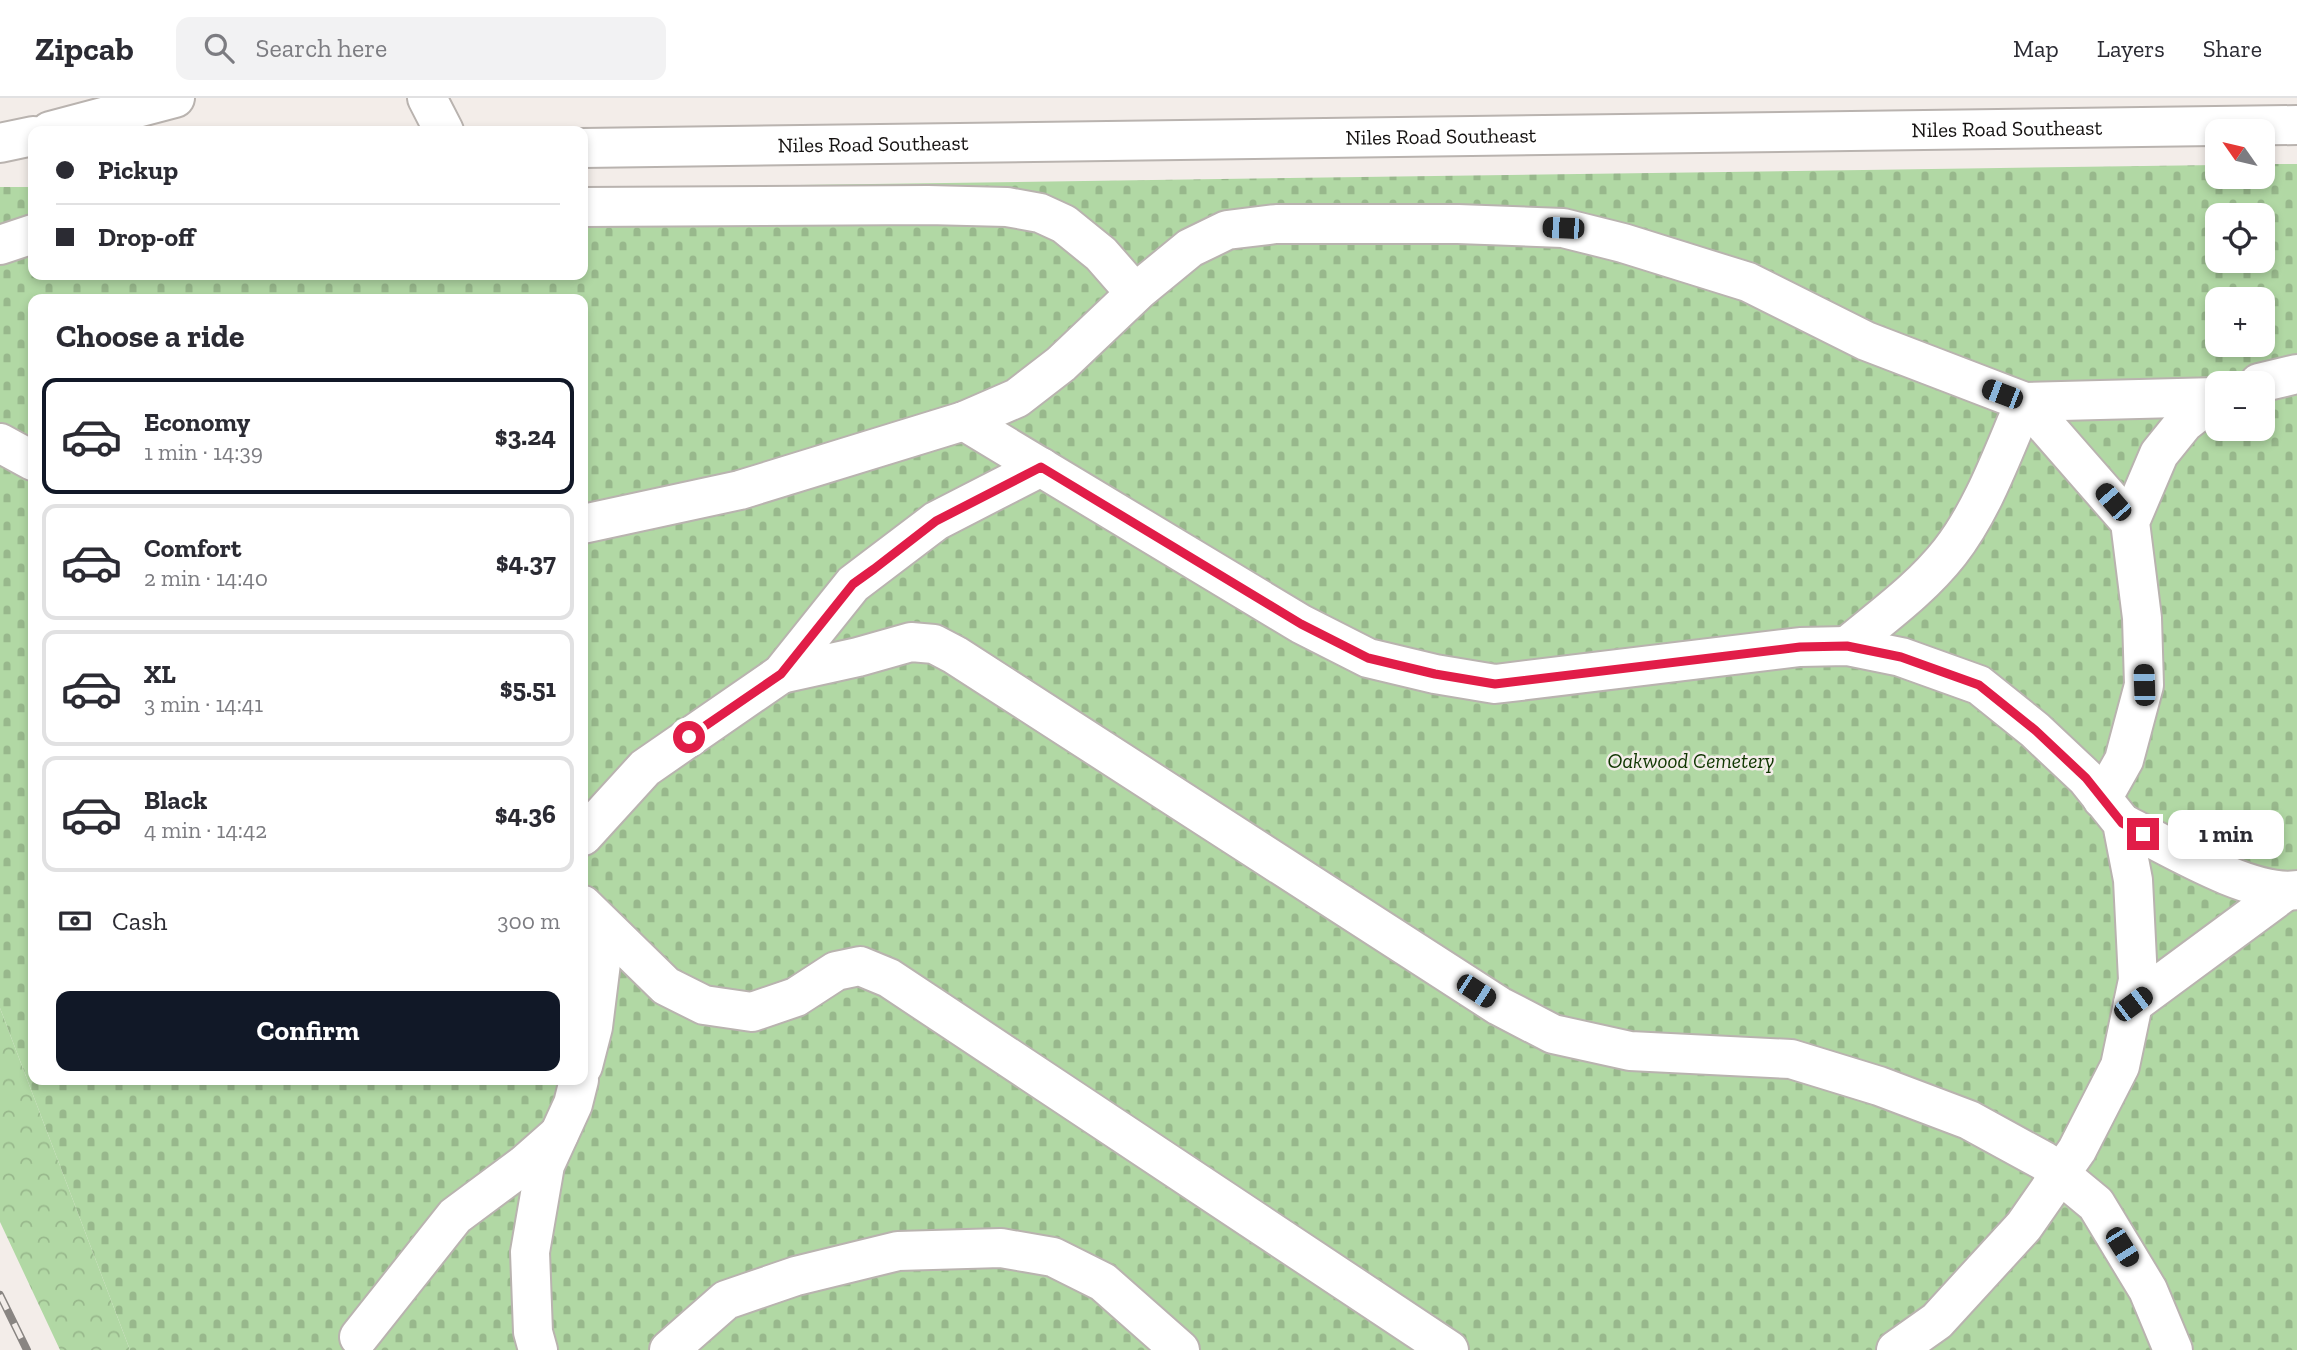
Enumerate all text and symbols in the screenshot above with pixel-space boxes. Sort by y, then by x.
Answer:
search box [176,17,666,80]
text: Zipcab [35,29,134,68]
icon: search [200,29,238,67]
text: Search here [256,32,387,64]
text: Map [2013,34,2059,63]
text: Layers [2097,34,2165,63]
text: Share [2203,34,2262,63]
street label: Niles Road Southeast [1911,115,2103,142]
north arrow [2205,119,2275,189]
map controls [2205,119,2275,441]
street label: Niles Road Southeast [1345,122,1537,150]
street label: Niles Road Southeast [777,130,969,157]
text: Pickup [98,154,178,186]
button: locate [2205,203,2275,273]
car [1542,217,1585,239]
text: Drop-off [98,221,195,253]
button: + [2205,287,2275,357]
text: Choose a ride [56,317,244,355]
button: − [2205,371,2275,441]
car [1979,377,2026,411]
icon: car [60,405,123,468]
text: Economy [144,406,250,438]
text: $3.24 [495,420,556,452]
text: 1 min · 14:39 [144,438,263,466]
car [2092,479,2135,525]
icon: car [60,531,123,594]
text: Comfort [144,532,241,564]
text: $4.37 [496,546,556,578]
text: 2 min · 14:40 [144,564,268,592]
icon: car [60,657,123,720]
text: XL [144,658,176,690]
car [2133,664,2156,706]
text: $5.51 [500,672,556,704]
text: 3 min · 14:41 [144,690,263,718]
route start [673,721,705,753]
park label: Oakwood Cemetery [1608,748,1775,773]
icon: car [60,783,123,846]
text: Black [144,784,207,816]
text: $4.36 [495,798,556,830]
callout: 1 min [2168,810,2283,858]
text: 4 min · 14:42 [144,816,267,844]
route end [2127,818,2159,850]
text: 1 min [2199,820,2253,848]
icon: cash [56,902,94,940]
text: Cash [112,905,167,937]
text: 300 m [497,907,560,935]
car [1453,971,1500,1011]
car [2110,983,2157,1025]
button: Confirm [56,991,560,1071]
car [2102,1224,2143,1270]

